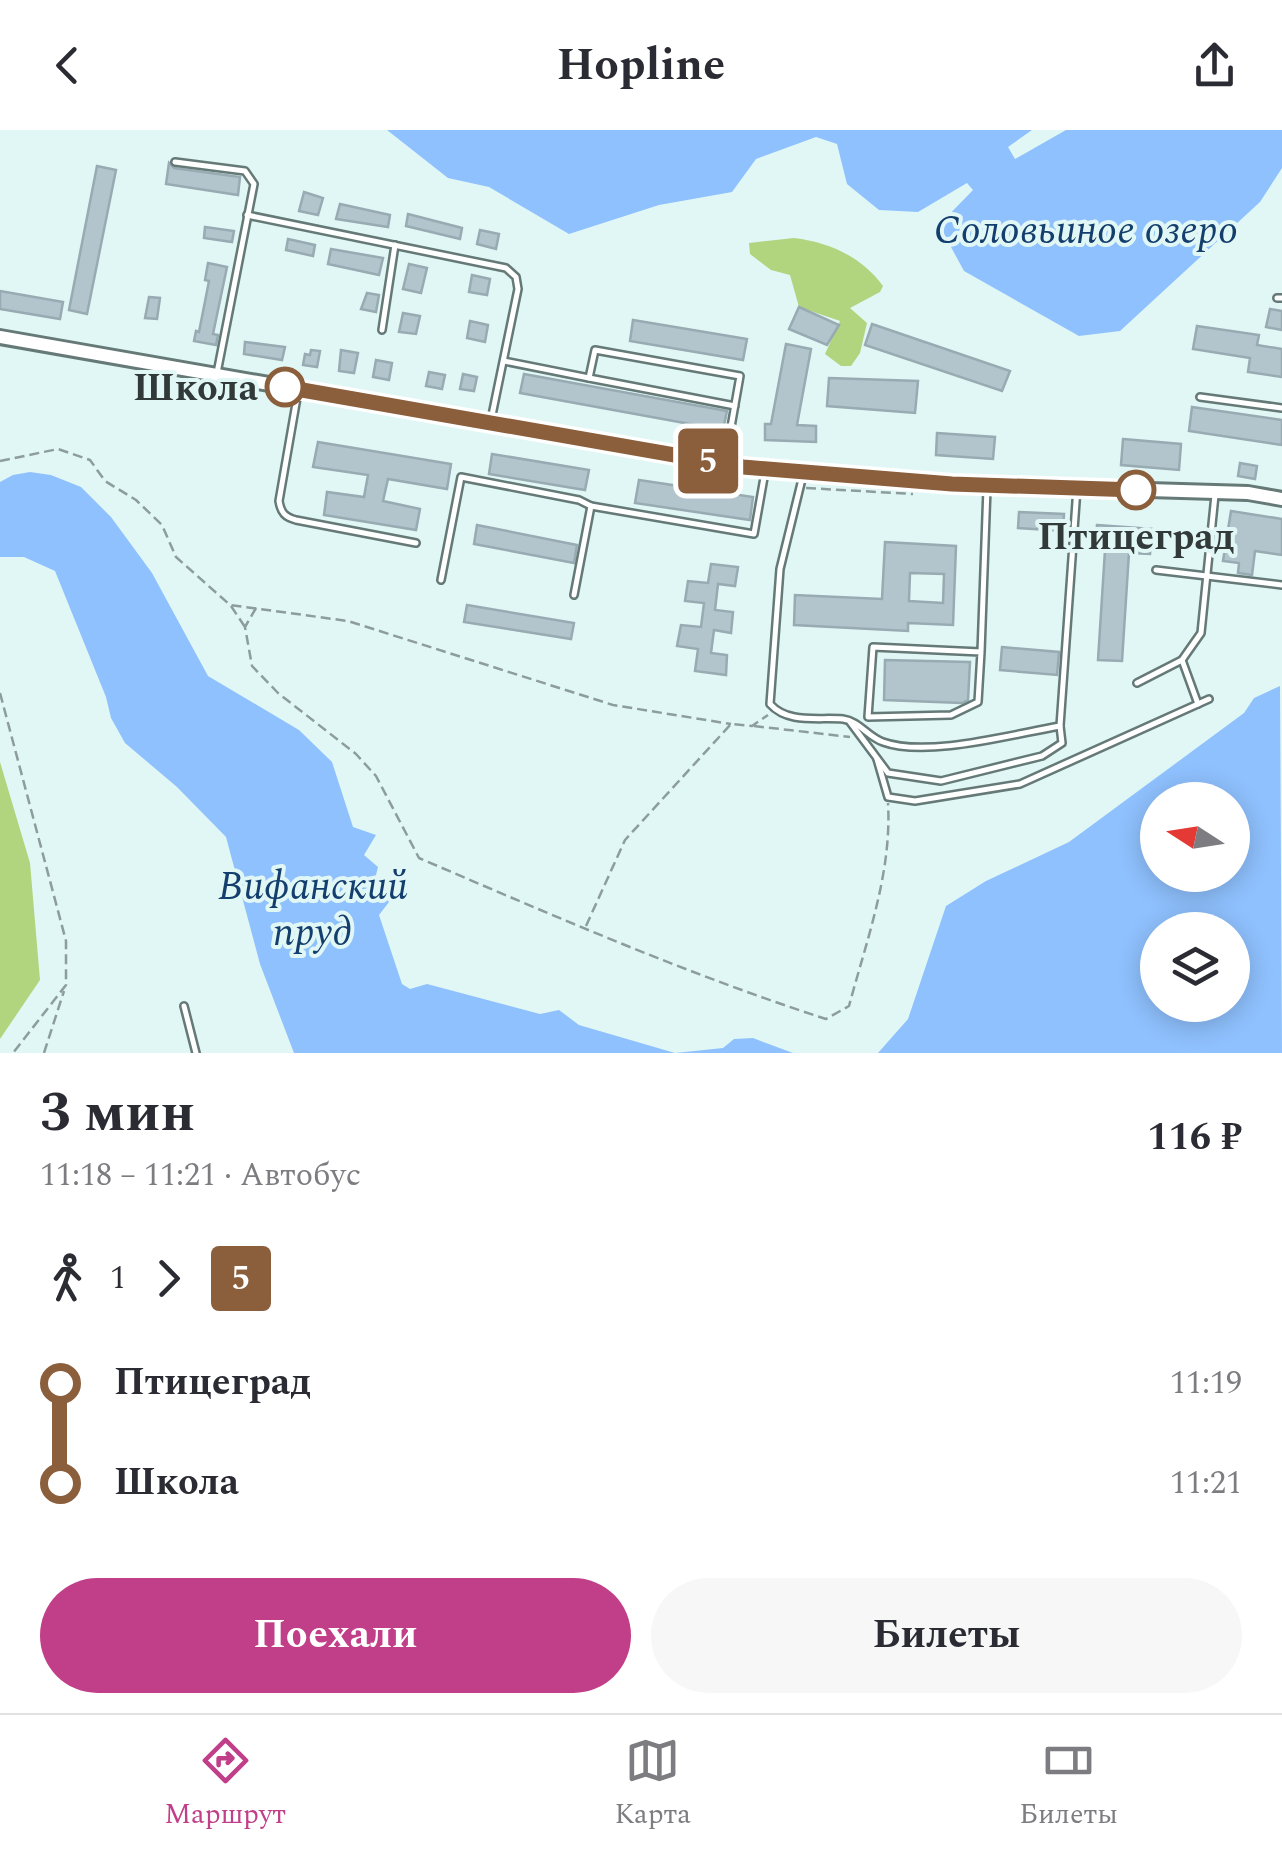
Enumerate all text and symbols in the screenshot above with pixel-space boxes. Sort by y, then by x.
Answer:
text: Hopline [557,31,725,100]
icon: back [40,38,95,93]
icon: share [1187,38,1242,93]
water label: Соловьиное озеро [934,201,1238,262]
place label: Школа [133,360,258,418]
marker: Школа [266,368,304,406]
line badge: 5 [676,428,740,494]
text: 5 [698,435,718,488]
marker: Птицеград [1117,471,1155,509]
place label: Птицеград [1037,509,1235,567]
north arrow [1140,782,1250,892]
map controls [1140,782,1250,1022]
water label: Вифанский пруд [218,857,408,964]
button: layers [1140,912,1250,1022]
text: 3 мин [40,1072,195,1155]
text: 116 ₽ [1147,1109,1242,1167]
text: 11:18 – 11:21 · Автобус [40,1151,361,1200]
icon: walk [40,1251,95,1306]
icon: forward [141,1251,196,1306]
text: 5 [231,1252,251,1305]
text: 1 [110,1254,126,1303]
text: Птицеград [114,1354,311,1412]
text: 11:19 [1170,1359,1242,1408]
text: Школа [114,1454,239,1512]
text: 11:21 [1170,1459,1242,1508]
button: Поехали [40,1578,631,1693]
button: Билеты [651,1578,1242,1693]
tab: Маршрут [164,1733,286,1836]
tab: Карта [614,1733,691,1836]
tab: Билеты [1019,1733,1118,1836]

